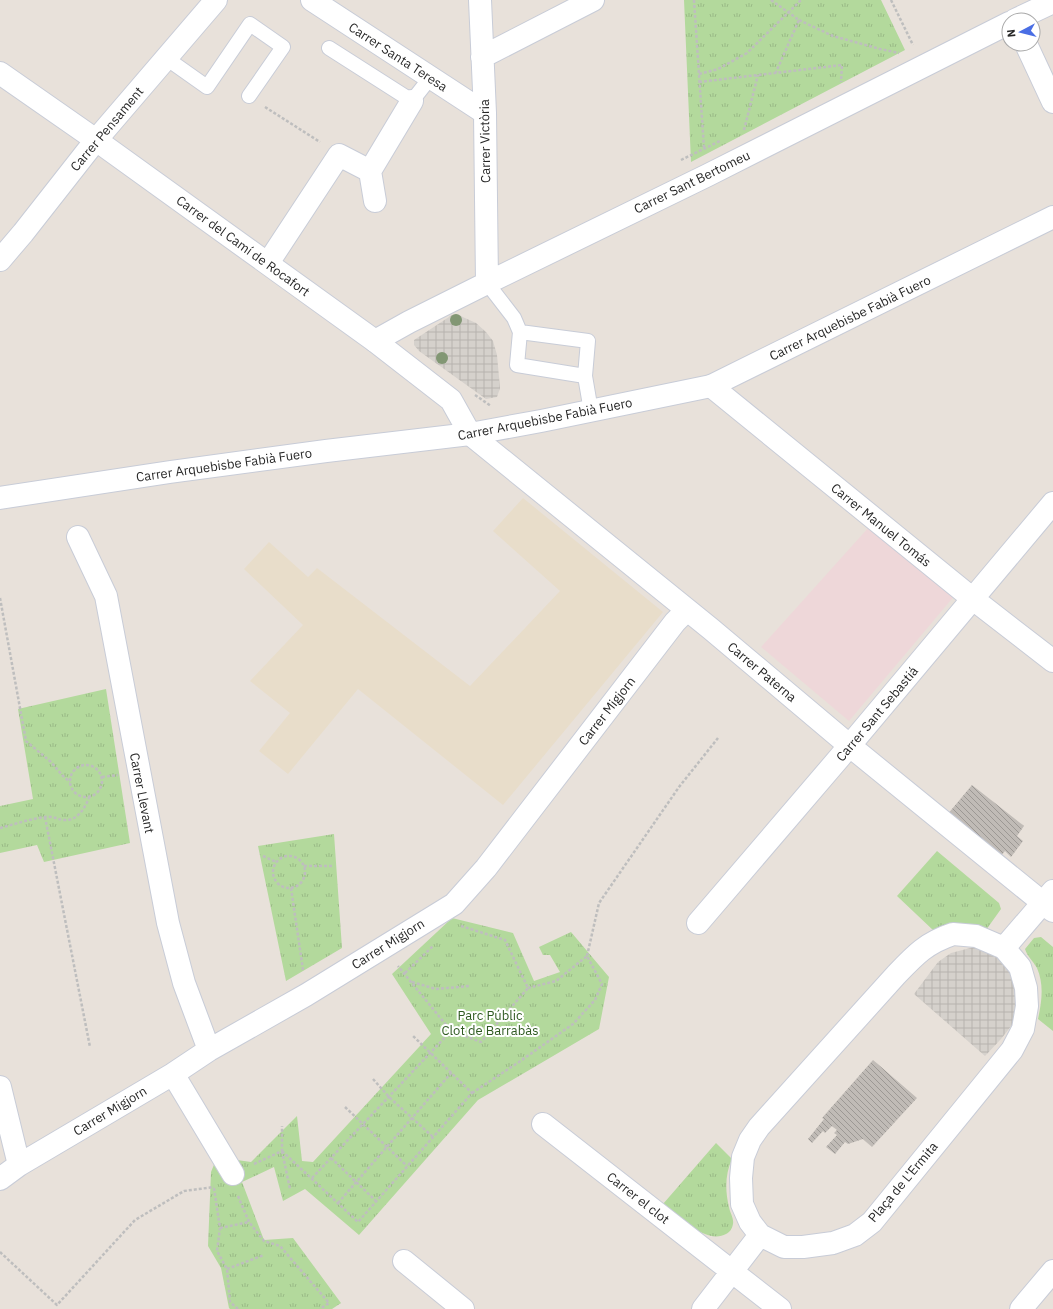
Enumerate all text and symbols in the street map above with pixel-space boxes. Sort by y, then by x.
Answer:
north arrow [1001,12,1041,52]
street label: Carrer Santa Teresa [345,19,451,95]
text: N [1004,28,1019,38]
street label: Carrer Pensament [67,83,147,175]
street label: Carrer Victòria [476,99,494,183]
street label: Carrer Sant Bertomeu [631,147,753,217]
street label: Carrer del Camí de Rocafort [173,192,313,300]
street label: Carrer Arquebisbe Fabià Fuero [767,271,933,365]
street label: Carrer Arquebisbe Fabià Fuero [456,394,634,444]
street label: Carrer Arquebisbe Fabià Fuero [135,444,313,486]
street label: Carrer Manuel Tomás [827,479,935,571]
street label: Carrer Paterna [724,638,800,706]
street label: Carrer Sant Sebastiá [832,663,922,765]
street label: Carrer Migjorn [575,673,639,749]
street label: Carrer Llevant [126,751,158,835]
street label: Carrer Migjorn [348,915,428,973]
park label: Parc Públic Clot de Barrabàs [442,1007,538,1039]
street label: Carrer Migjorn [70,1082,150,1140]
street label: Plaça de L'Ermita [864,1138,942,1226]
street label: Carrer el clot [603,1168,673,1228]

